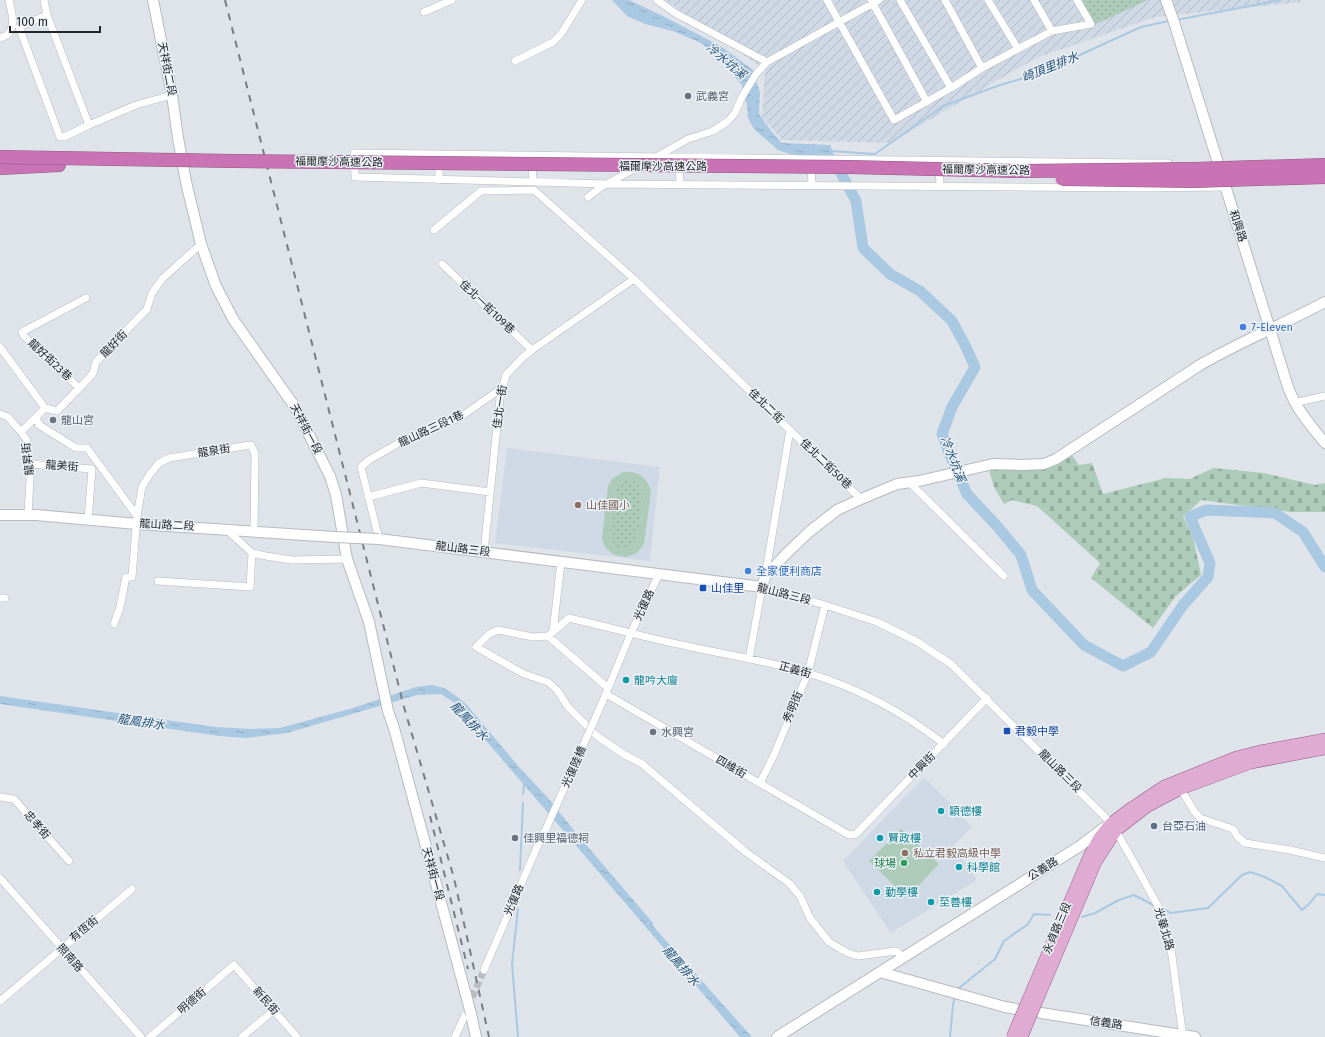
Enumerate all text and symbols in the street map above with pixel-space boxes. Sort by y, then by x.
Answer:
scale bar [10,8,100,34]
text: 100 m [16,15,48,29]
water label: 冷水坑溪 [703,40,750,83]
street label: 天祥街二段 [155,41,179,97]
water label: 崎頂里排水 [1020,49,1081,85]
place label: 武義宮 [696,90,729,103]
marker: 武義宮 [683,91,693,101]
street label: 福爾摩沙高速公路 [295,155,383,169]
street label: 福爾摩沙高速公路 [619,160,707,173]
street label: 福爾摩沙高速公路 [942,163,1030,177]
street label: 和興路 [1227,208,1249,244]
street label: 佳北一街109巷 [457,277,517,337]
place label: 7-Eleven [1251,321,1293,334]
marker: 7-Eleven [1238,322,1248,332]
street label: 龍好街 [98,328,130,360]
street label: 龍好街23巷 [25,337,75,383]
street label: 佳北一街 [491,384,509,430]
street label: 佳北二街 [746,386,786,426]
street label: 天祥街一段 [287,402,325,456]
street label: 龍山路三段1巷 [396,408,466,450]
place label: 龍山宮 [61,414,94,427]
marker: 龍山宮 [48,415,58,425]
water label: 冷水坑溪 [938,434,969,486]
street label: 佳北二街50巷 [798,436,854,492]
street label: 龍昇街 [20,442,36,476]
street label: 龍泉街 [197,442,231,460]
street label: 龍美街 [45,458,79,474]
place label: 山佳國小 [586,499,630,512]
marker: 山佳國小 [573,500,583,510]
street label: 龍山路二段 [139,517,195,533]
street label: 龍山路三段 [435,539,491,559]
place label: 全家便利商店 [756,565,822,578]
marker: 全家便利商店 [743,566,753,576]
street label: 龍山路三段 [756,581,812,607]
place label: 山佳里 [711,582,744,595]
marker: 山佳里 [698,583,708,593]
street label: 光復路 [631,587,657,623]
street label: 正義街 [777,659,813,681]
place label: 龍吟大廈 [634,674,678,687]
marker: 龍吟大廈 [621,675,631,685]
street label: 秀明街 [781,689,805,725]
water label: 龍鳳排水 [448,699,491,744]
water label: 龍鳳排水 [116,712,167,732]
place label: 君毅中學 [1015,725,1059,738]
place label: 水興宮 [661,726,694,739]
marker: 君毅中學 [1002,726,1012,736]
marker: 水興宮 [648,727,658,737]
street label: 光復陸橋 [559,744,589,790]
street label: 龍山路三段 [1036,747,1084,795]
street label: 中興街 [906,750,938,782]
street label: 四維街 [713,753,749,781]
place label: 穎德樓 [949,805,982,818]
marker: 穎德樓 [936,806,946,816]
street label: 忠孝街 [21,808,53,842]
place label: 台亞石油 [1162,820,1206,833]
marker: 台亞石油 [1149,821,1159,831]
place label: 佳興里福德祠 [523,832,589,845]
place label: 賢政樓 [888,832,921,845]
marker: 佳興里福德祠 [510,833,520,843]
marker: 賢政樓 [875,833,885,843]
street label: 天祥街一段 [420,846,446,902]
place label: 私立君毅高級中學 [913,847,1001,860]
marker: 私立君毅高級中學 [900,848,910,858]
street label: 公義路 [1026,855,1060,883]
place label: 球場 [874,857,896,870]
marker: 球場 [899,858,909,868]
place label: 科學館 [967,861,1000,874]
marker: 科學館 [954,862,964,872]
street label: 光復路 [502,882,526,918]
place label: 勤學樓 [885,886,918,899]
marker: 勤學樓 [872,887,882,897]
place label: 至善樓 [939,896,972,909]
marker: 至善樓 [926,897,936,907]
street label: 永貞路三段 [1040,900,1074,956]
street label: 光華北路 [1152,906,1176,952]
street label: 有恆街 [67,913,101,945]
street label: 照南路 [54,941,86,975]
water label: 龍鳳排水 [660,943,703,989]
street label: 新民街 [250,984,282,1018]
street label: 明德街 [175,985,209,1017]
street label: 信義路 [1089,1014,1123,1032]

